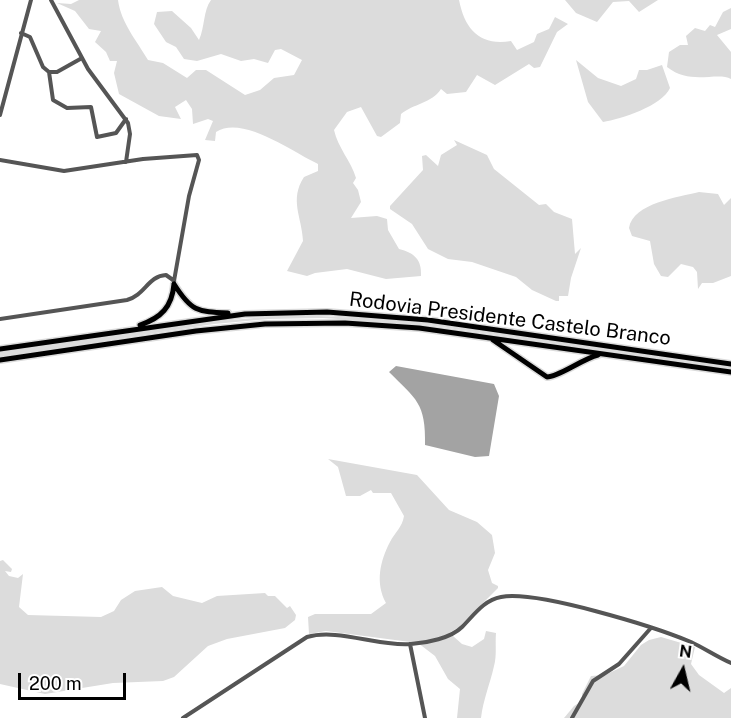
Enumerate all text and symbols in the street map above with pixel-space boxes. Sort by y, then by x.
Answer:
street label: Rodovia Presidente Castelo Branco [348,287,672,351]
north arrow [653,640,713,700]
text: N [678,641,693,662]
scale bar [21,661,129,699]
text: 200 m [29,673,82,694]

